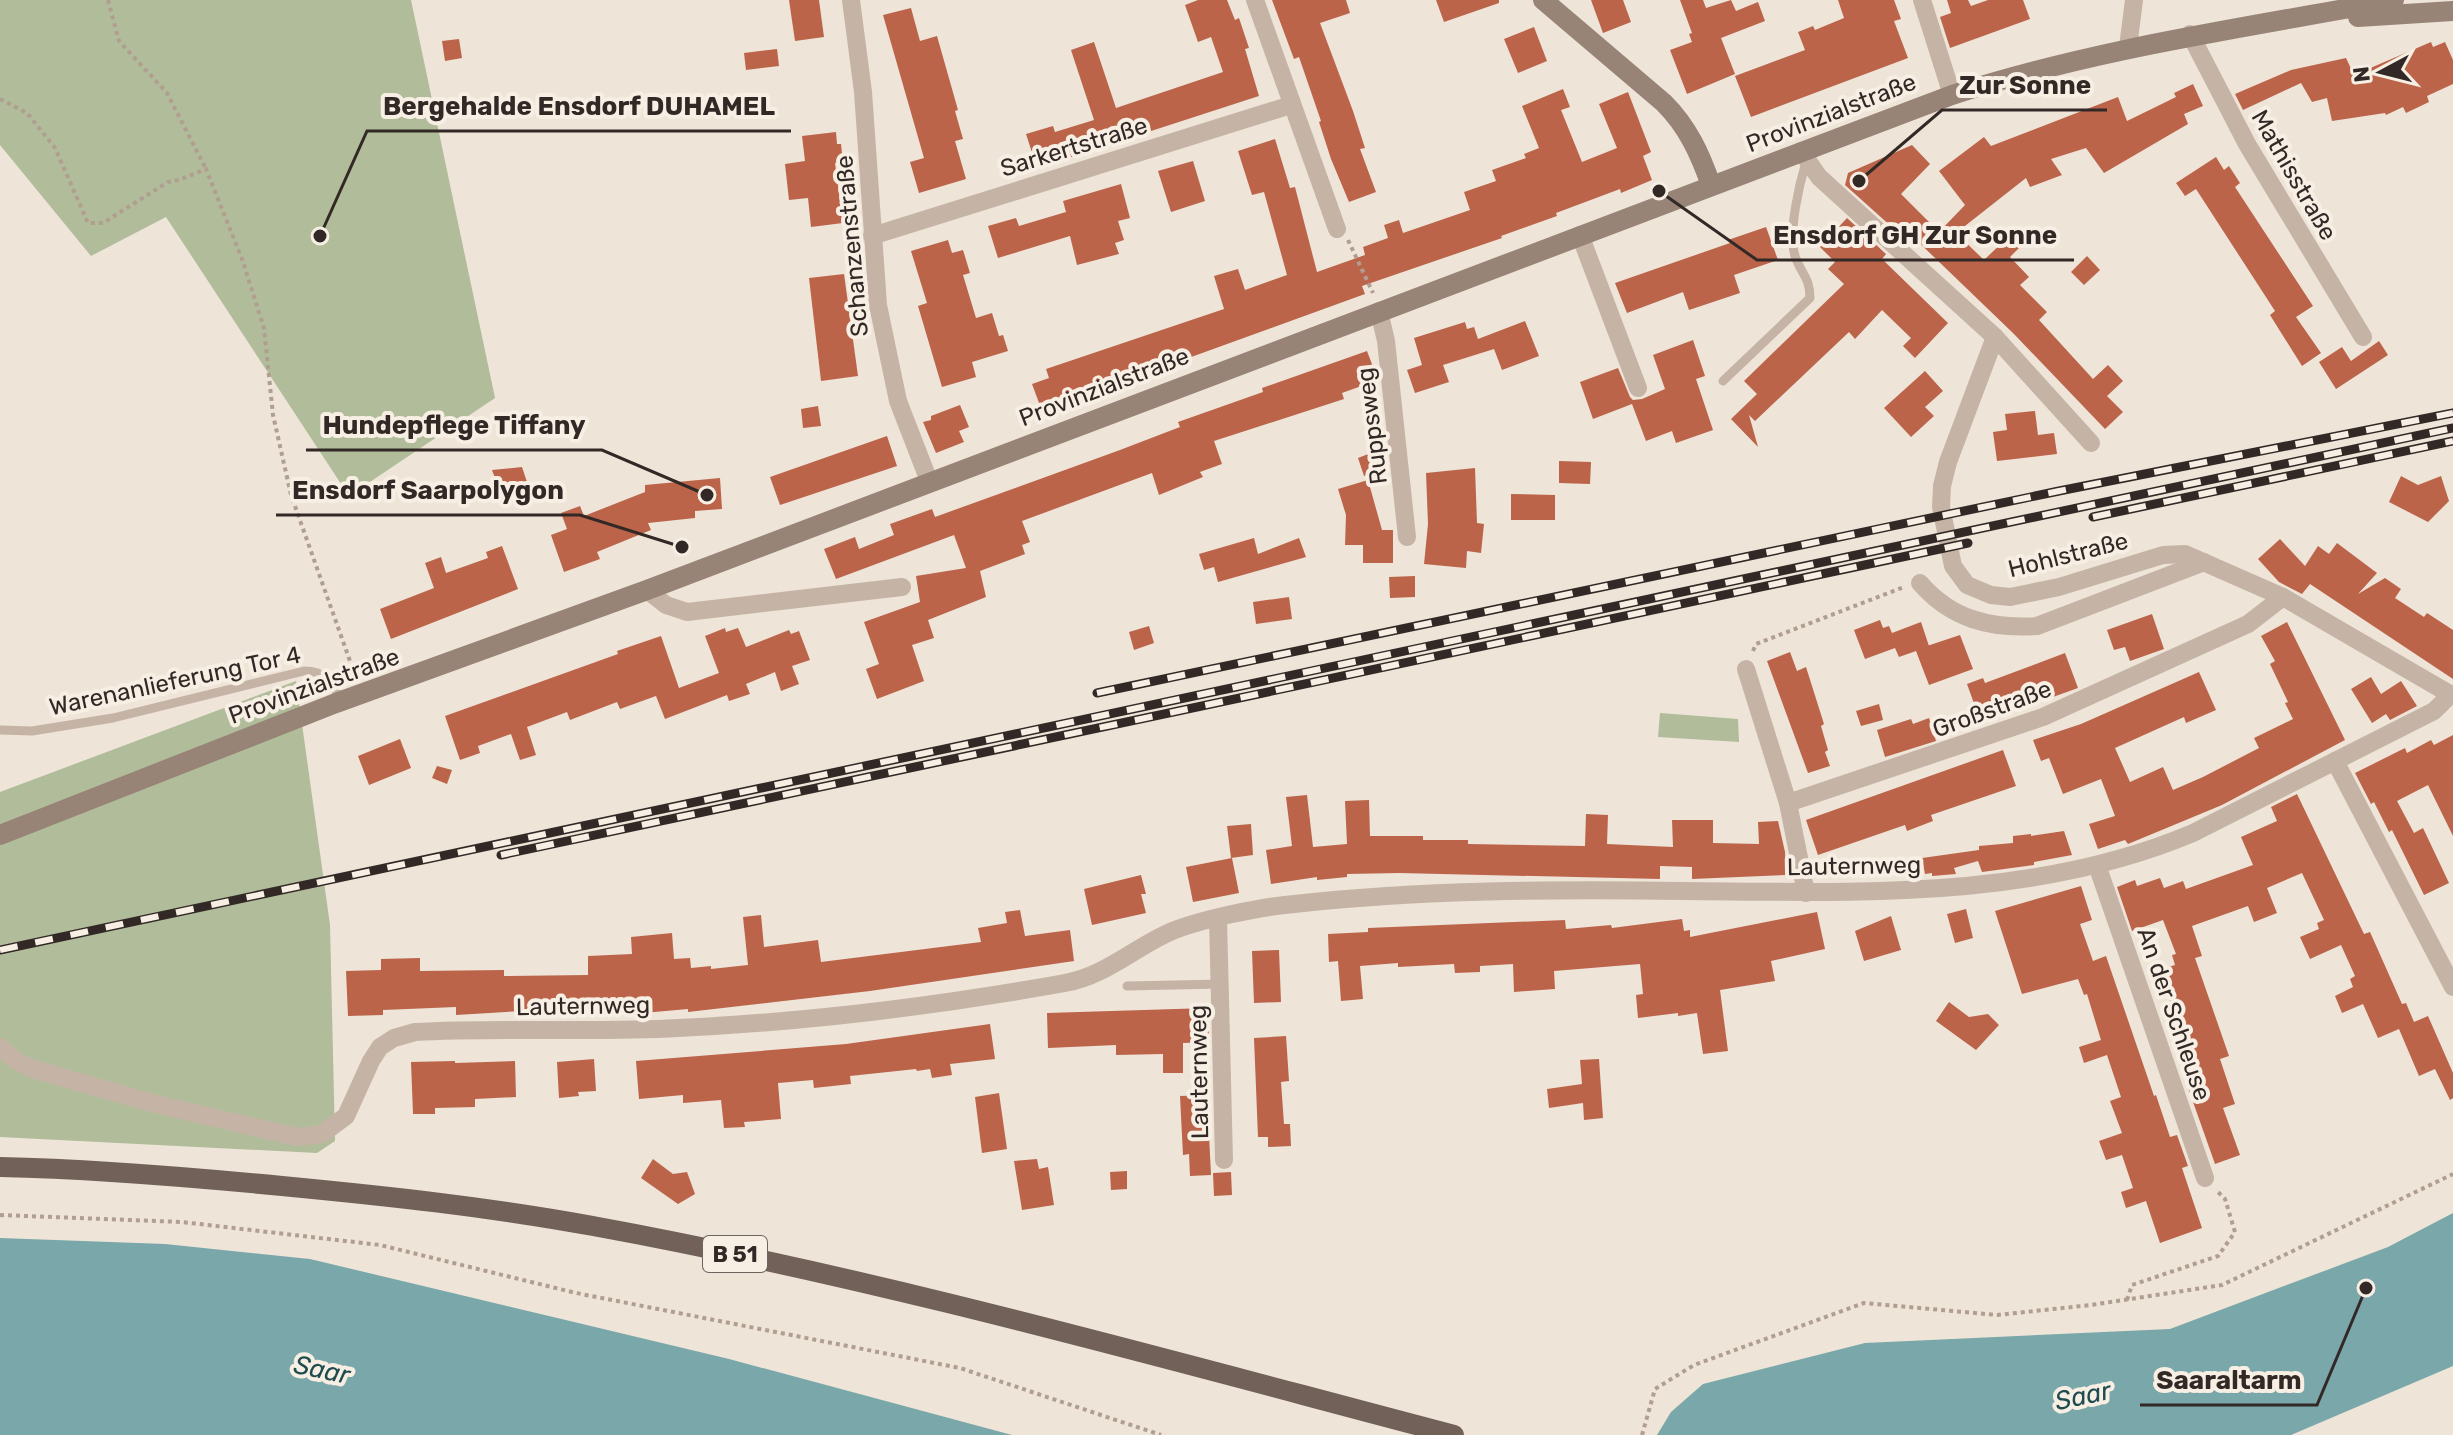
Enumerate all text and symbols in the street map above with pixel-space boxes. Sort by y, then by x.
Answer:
north arrow [2341,32,2421,112]
callout: Zur Sonne [1942,60,2107,110]
text: N [2347,65,2376,84]
street label: Provinzialstraße [1742,68,1920,158]
text: Zur Sonne [1959,70,2091,101]
callout: Bergehalde Ensdorf DUHAMEL [367,81,791,131]
text: Bergehalde Ensdorf DUHAMEL [383,91,775,122]
street label: Mathisstraße [2245,105,2343,245]
street label: Sarkertstraße [997,111,1151,183]
street label: Schanzenstraße [830,154,874,338]
callout: Ensdorf GH Zur Sonne [1757,210,2074,260]
text: Ensdorf GH Zur Sonne [1773,220,2057,251]
street label: Provinzialstraße [1015,342,1193,432]
street label: Ruppsweg [1351,366,1393,486]
callout: Hundepflege Tiffany [306,400,602,450]
text: Hundepflege Tiffany [322,410,586,441]
callout: Ensdorf Saarpolygon [276,465,580,515]
text: Ensdorf Saarpolygon [292,475,564,506]
street label: Hohlstraße [2005,527,2131,583]
street label: Warenanlieferung Tor 4 [47,641,303,721]
street label: Provinzialstraße [225,642,403,730]
street label: Großstraße [1929,675,2055,743]
street label: Lauternweg [1787,851,1921,881]
street label: An der Schleuse [2131,924,2217,1104]
street label: Lauternweg [516,991,650,1021]
street label: Lauternweg [1184,1005,1214,1139]
road number: B 51 [703,1236,767,1272]
water label: Saar [291,1349,354,1391]
callout: Saaraltarm [2140,1355,2317,1405]
text: Saaraltarm [2156,1365,2302,1396]
water label: Saar [2052,1375,2115,1417]

